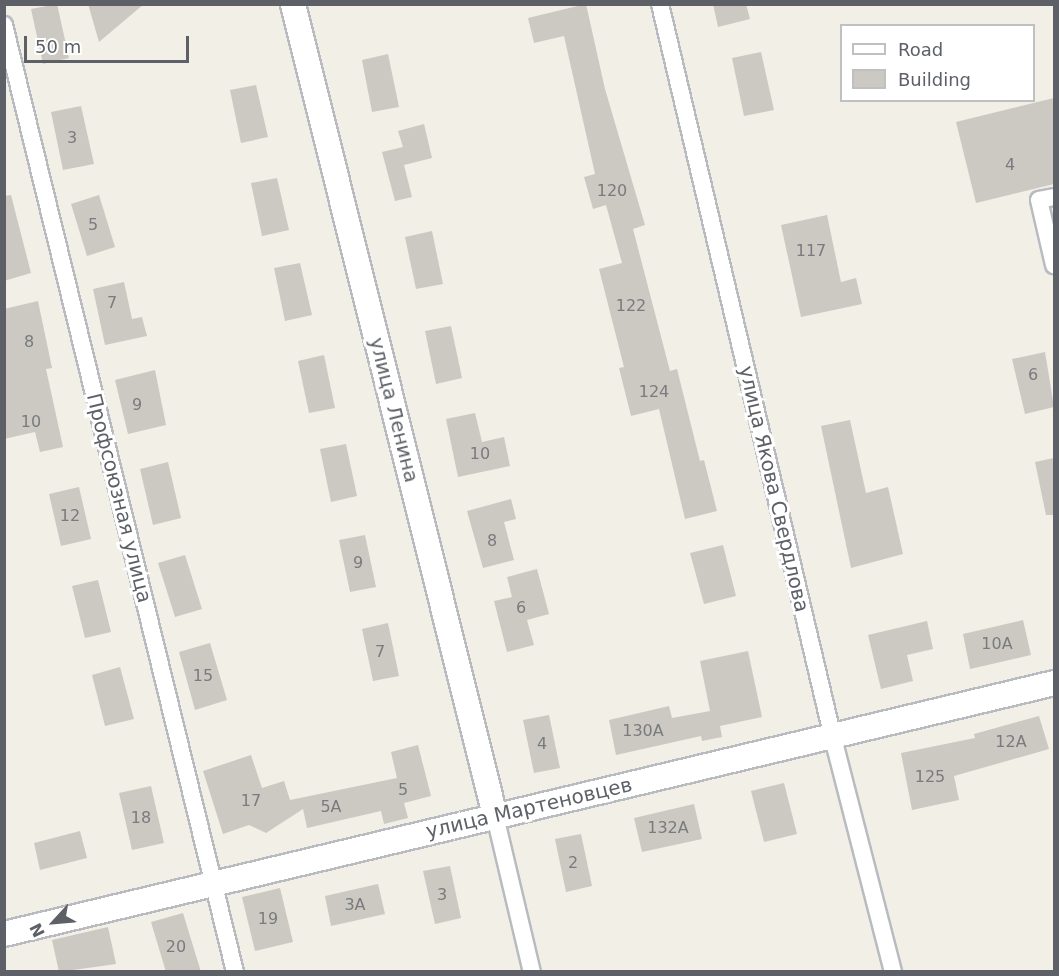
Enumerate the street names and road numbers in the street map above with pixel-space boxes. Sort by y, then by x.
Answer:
street label: улица Ленина [364,335,424,485]
street label: улица Якова Свердлова [734,363,814,615]
street label: Профсоюзная улица [81,391,157,605]
street label: улица Мартеновцев [424,773,634,843]

